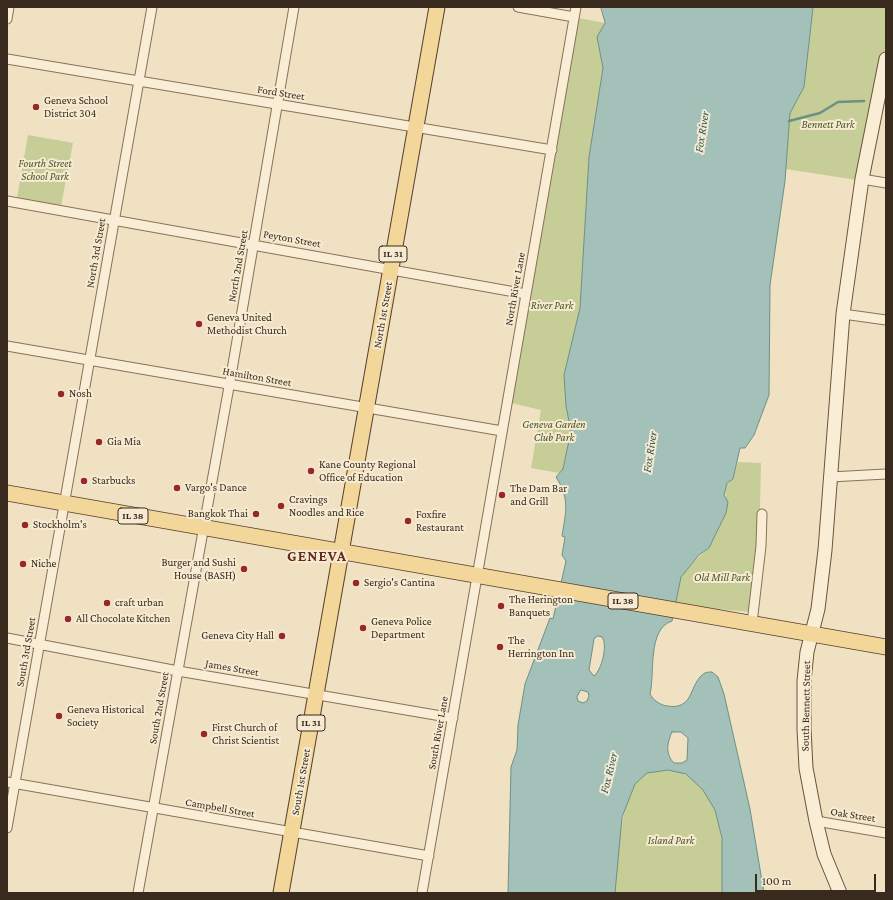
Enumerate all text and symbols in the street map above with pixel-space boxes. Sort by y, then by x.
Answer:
street label: Ford Street [256,83,306,103]
place label: Geneva School District 304 [44,94,108,120]
marker: Geneva School District 304 [31,102,41,112]
water label: Fox River [692,110,712,154]
park label: Bennett Park [801,118,855,132]
park label: Fourth Street School Park [18,157,72,183]
street label: North 3rd Street [83,217,109,289]
street label: Peyton Street [262,227,322,251]
street label: North 2nd Street [225,229,251,303]
road number: IL 31 [379,246,407,262]
street label: North River Lane [502,251,528,327]
street label: North 1st Street [371,281,395,349]
park label: River Park [531,299,573,313]
place label: Geneva United Methodist Church [207,311,287,337]
marker: Geneva United Methodist Church [194,319,204,329]
street label: Hamilton Street [222,364,292,390]
place label: Nosh [69,387,92,401]
marker: Nosh [56,389,66,399]
park label: Geneva Garden Club Park [522,418,586,444]
water label: Fox River [640,430,660,474]
place label: Gia Mia [107,435,141,449]
marker: Gia Mia [94,437,104,447]
place label: Kane County Regional Office of Education [319,458,416,484]
marker: Kane County Regional Office of Education [306,466,316,476]
place label: Starbucks [92,474,135,488]
marker: Starbucks [79,476,89,486]
place label: Vargo's Dance [185,481,247,495]
place label: The Dam Bar and Grill [510,482,567,508]
marker: Vargo's Dance [172,483,182,493]
marker: The Dam Bar and Grill [497,490,507,500]
place label: Cravings Noodles and Rice [289,493,364,519]
marker: Cravings Noodles and Rice [276,501,286,511]
place label: Bangkok Thai [188,507,248,521]
road number: IL 38 [118,508,148,524]
place label: Foxfire Restaurant [416,508,464,534]
marker: Bangkok Thai [251,509,261,519]
marker: Foxfire Restaurant [403,516,413,526]
place label: Stockholm's [33,518,87,532]
marker: Stockholm's [20,520,30,530]
district label: GENEVA [287,547,347,565]
place label: Burger and Sushi House (BASH) [161,556,236,582]
place label: Niche [31,557,56,571]
marker: Niche [18,559,28,569]
marker: Burger and Sushi House (BASH) [239,564,249,574]
park label: Old Mill Park [694,571,750,585]
place label: Sergio's Cantina [364,576,435,590]
marker: Sergio's Cantina [351,578,361,588]
place label: The Herington Banquets [509,593,573,619]
road number: IL 38 [608,593,638,609]
place label: craft urban [115,596,164,610]
marker: craft urban [102,598,112,608]
marker: The Herington Banquets [496,601,506,611]
place label: All Chocolate Kitchen [76,612,170,626]
marker: All Chocolate Kitchen [63,614,73,624]
place label: Geneva Police Department [371,615,432,641]
street label: South 3rd Street [13,616,39,688]
marker: Geneva Police Department [358,623,368,633]
place label: Geneva City Hall [201,629,274,643]
marker: Geneva City Hall [277,631,287,641]
place label: The Herrington Inn [508,634,574,660]
marker: The Herrington Inn [495,642,505,652]
street label: James Street [204,657,260,679]
street label: South Bennett Street [799,661,813,751]
street label: South 2nd Street [146,671,172,745]
street label: South River Lane [425,695,451,771]
place label: Geneva Historical Society [67,703,144,729]
marker: Geneva Historical Society [54,711,64,721]
road number: IL 31 [297,715,325,731]
place label: First Church of Christ Scientist [212,721,279,747]
marker: First Church of Christ Scientist [199,729,209,739]
street label: South 1st Street [289,748,313,816]
water label: Fox River [597,751,621,795]
street label: Campbell Street [184,795,256,821]
street label: Oak Street [829,805,877,825]
park label: Island Park [648,834,694,848]
scale bar [757,866,878,892]
text: 100 m [762,874,791,888]

